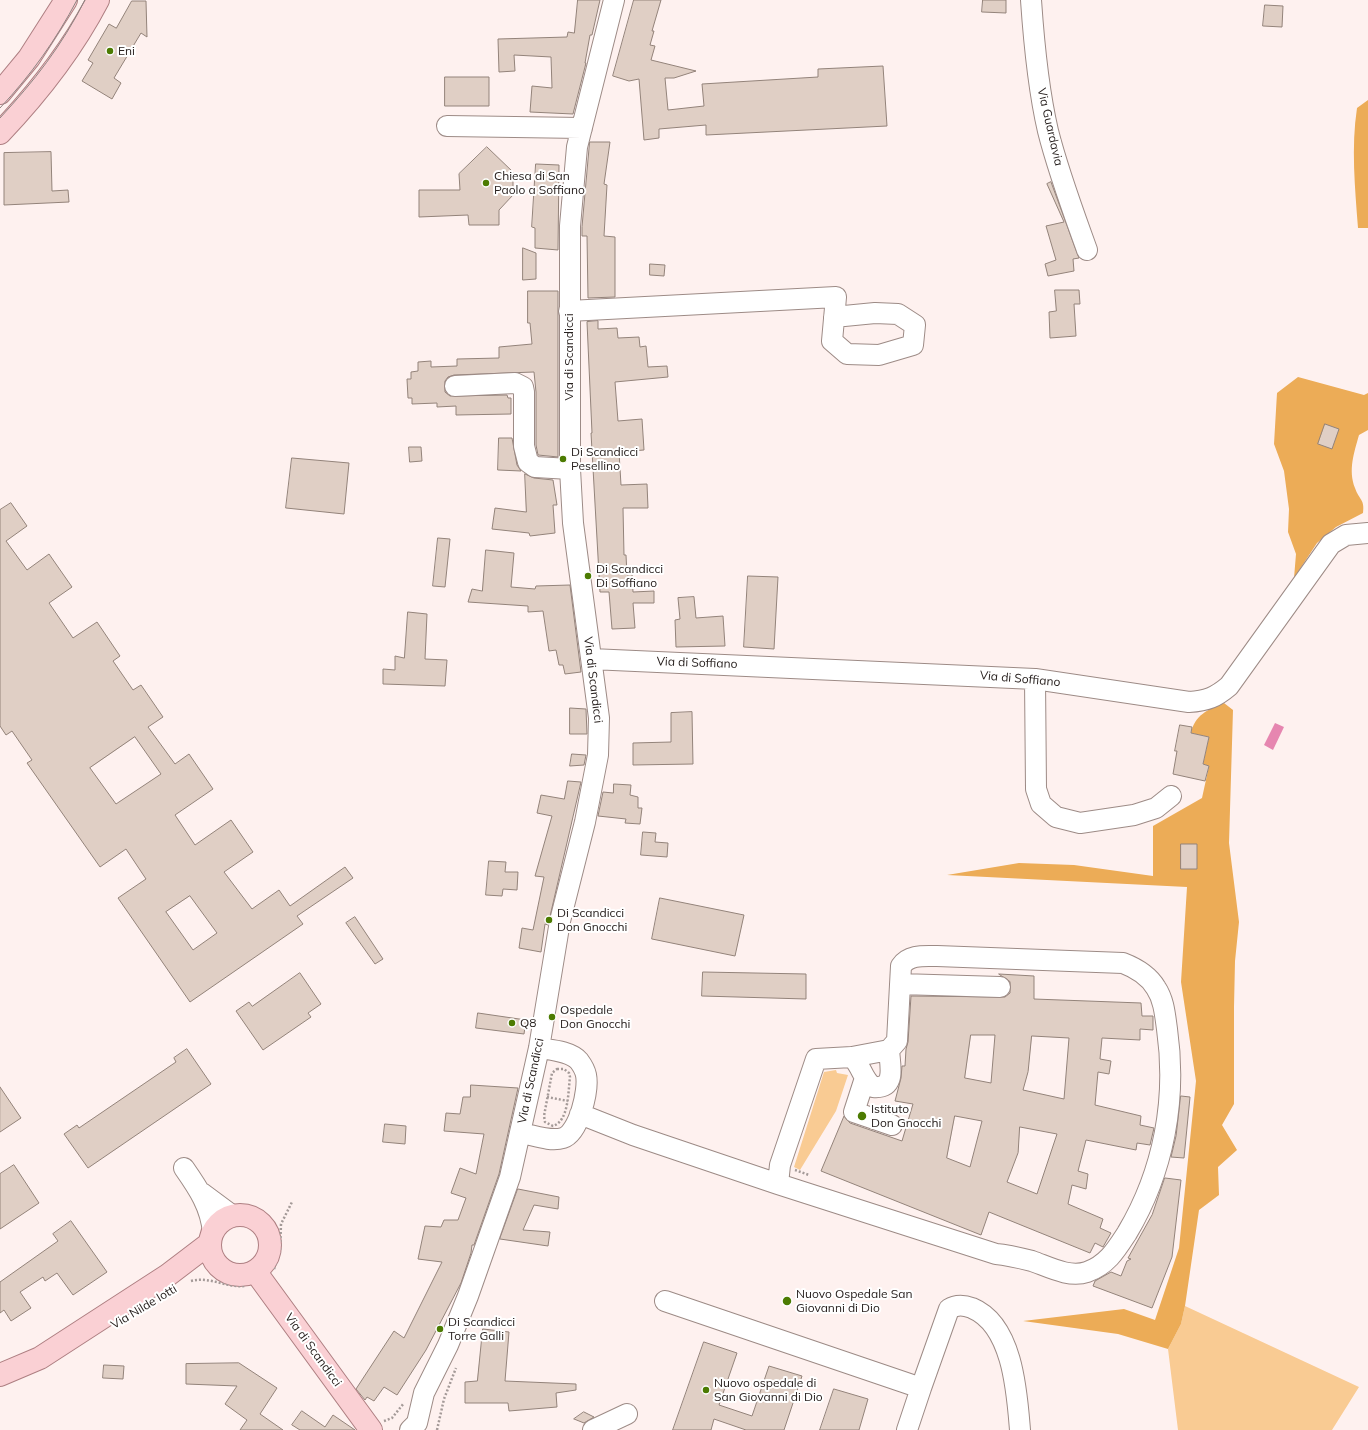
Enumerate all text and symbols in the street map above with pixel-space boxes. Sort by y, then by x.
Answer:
place label: Eni [118,44,135,58]
marker: Eni [105,46,115,56]
street label: Via Guardavia [1034,87,1066,167]
place label: Chiesa di San Paolo a Soffiano [494,169,585,197]
marker: Chiesa di San Paolo a Soffiano [481,178,491,188]
street label: Via di Scandicci [562,313,576,401]
place label: Di Scandicci Pesellino [571,445,638,473]
marker: Di Scandicci Pesellino [558,454,568,464]
place label: Di Scandicci Di Soffiano [596,562,663,590]
marker: Di Scandicci Di Soffiano [583,571,593,581]
street label: Via di Scandicci [581,636,605,724]
street label: Via di Soffiano [656,654,738,672]
street label: Via di Soffiano [979,668,1061,690]
place label: Di Scandicci Don Gnocchi [557,906,627,934]
marker: Di Scandicci Don Gnocchi [544,915,554,925]
place label: Ospedale Don Gnocchi [560,1003,630,1031]
marker: Ospedale Don Gnocchi [547,1012,557,1022]
place label: Q8 [520,1016,536,1030]
marker: Q8 [507,1018,517,1028]
street label: Via di Scandicci [515,1037,547,1125]
place label: Istituto Don Gnocchi [871,1102,941,1130]
marker: Istituto Don Gnocchi [856,1110,868,1122]
street label: Via Nilde Iotti [109,1282,179,1332]
place label: Nuovo Ospedale San Giovanni di Dio [796,1287,912,1315]
marker: Nuovo Ospedale San Giovanni di Dio [781,1295,793,1307]
street label: Via di Scandicci [282,1311,344,1389]
place label: Di Scandicci Torre Galli [448,1315,515,1343]
marker: Di Scandicci Torre Galli [435,1324,445,1334]
place label: Nuovo ospedale di San Giovanni di Dio [714,1376,823,1404]
marker: Nuovo ospedale di San Giovanni di Dio [701,1385,711,1395]

